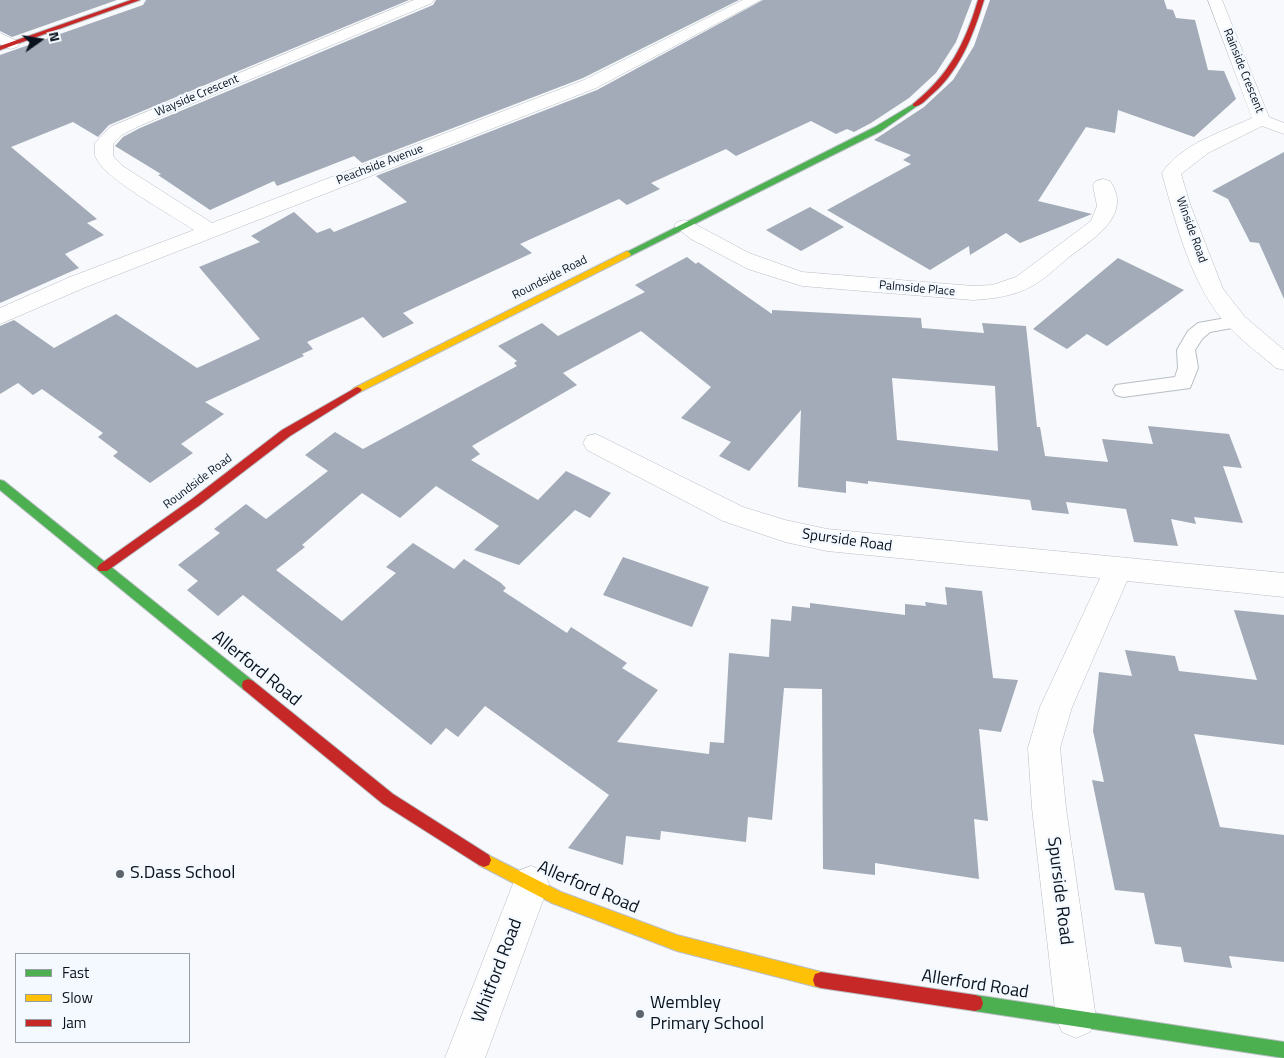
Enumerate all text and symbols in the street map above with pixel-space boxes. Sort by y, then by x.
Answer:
north arrow [15,15,65,65]
street label: Rainside Crescent [1220,27,1266,115]
text: N [44,29,66,44]
street label: Wayside Crescent [153,72,241,120]
street label: Peachside Avenue [335,142,425,188]
street label: Winside Road [1172,195,1210,265]
street label: Roundside Road [510,253,590,303]
street label: Palmside Place [878,279,956,299]
street label: Roundside Road [161,452,235,512]
street label: Spurside Road [801,526,893,556]
street label: Allerford Road [207,627,305,711]
street label: Spurside Road [1042,836,1076,946]
street label: Allerford Road [534,857,642,919]
place label: S.Dass School [130,863,235,885]
marker: S.Dass School [114,868,126,880]
street label: Whitford Road [468,916,528,1026]
legend [15,953,190,1043]
text: Fast [62,961,89,984]
street label: Allerford Road [920,966,1030,1004]
text: Slow [62,986,93,1009]
place label: Wembley Primary School [650,993,764,1036]
marker: Wembley Primary School [634,1008,646,1020]
text: Jam [62,1011,86,1034]

